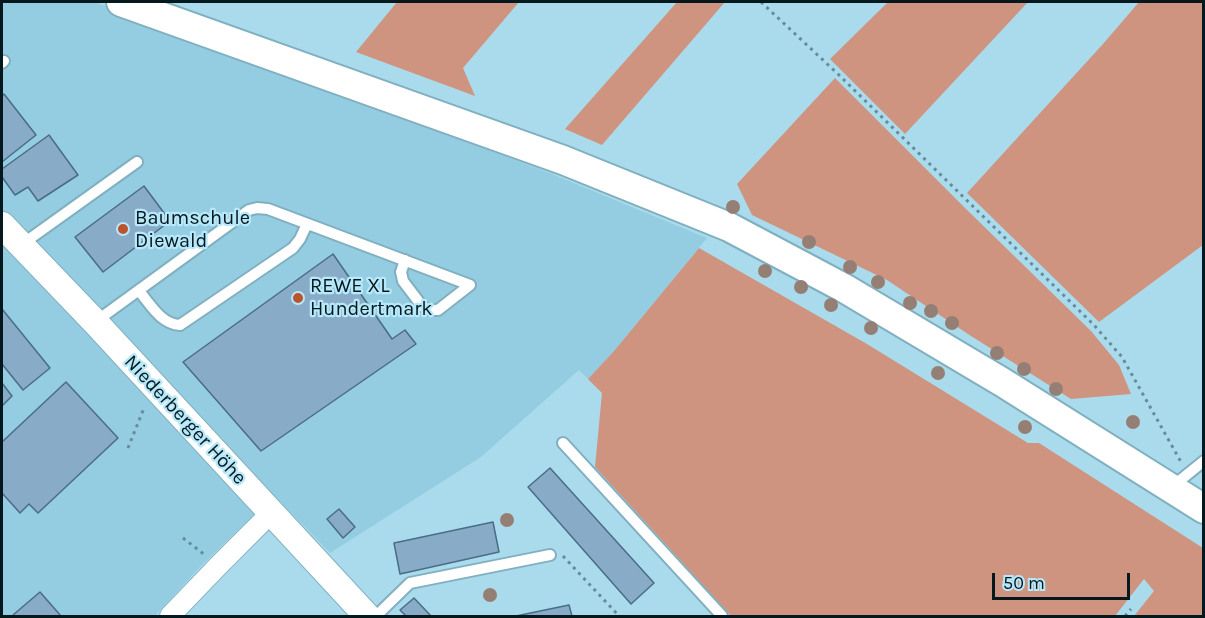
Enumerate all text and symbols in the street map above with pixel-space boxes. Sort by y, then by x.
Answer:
place label: Baumschule Diewald [135,206,250,253]
marker: Baumschule Diewald [116,222,130,236]
place label: REWE XL Hundertmark [310,274,433,321]
marker: REWE XL Hundertmark [291,291,305,305]
street label: Niederberger Höhe [119,350,251,490]
scale bar [995,561,1133,599]
text: 50 m [1003,572,1045,594]

